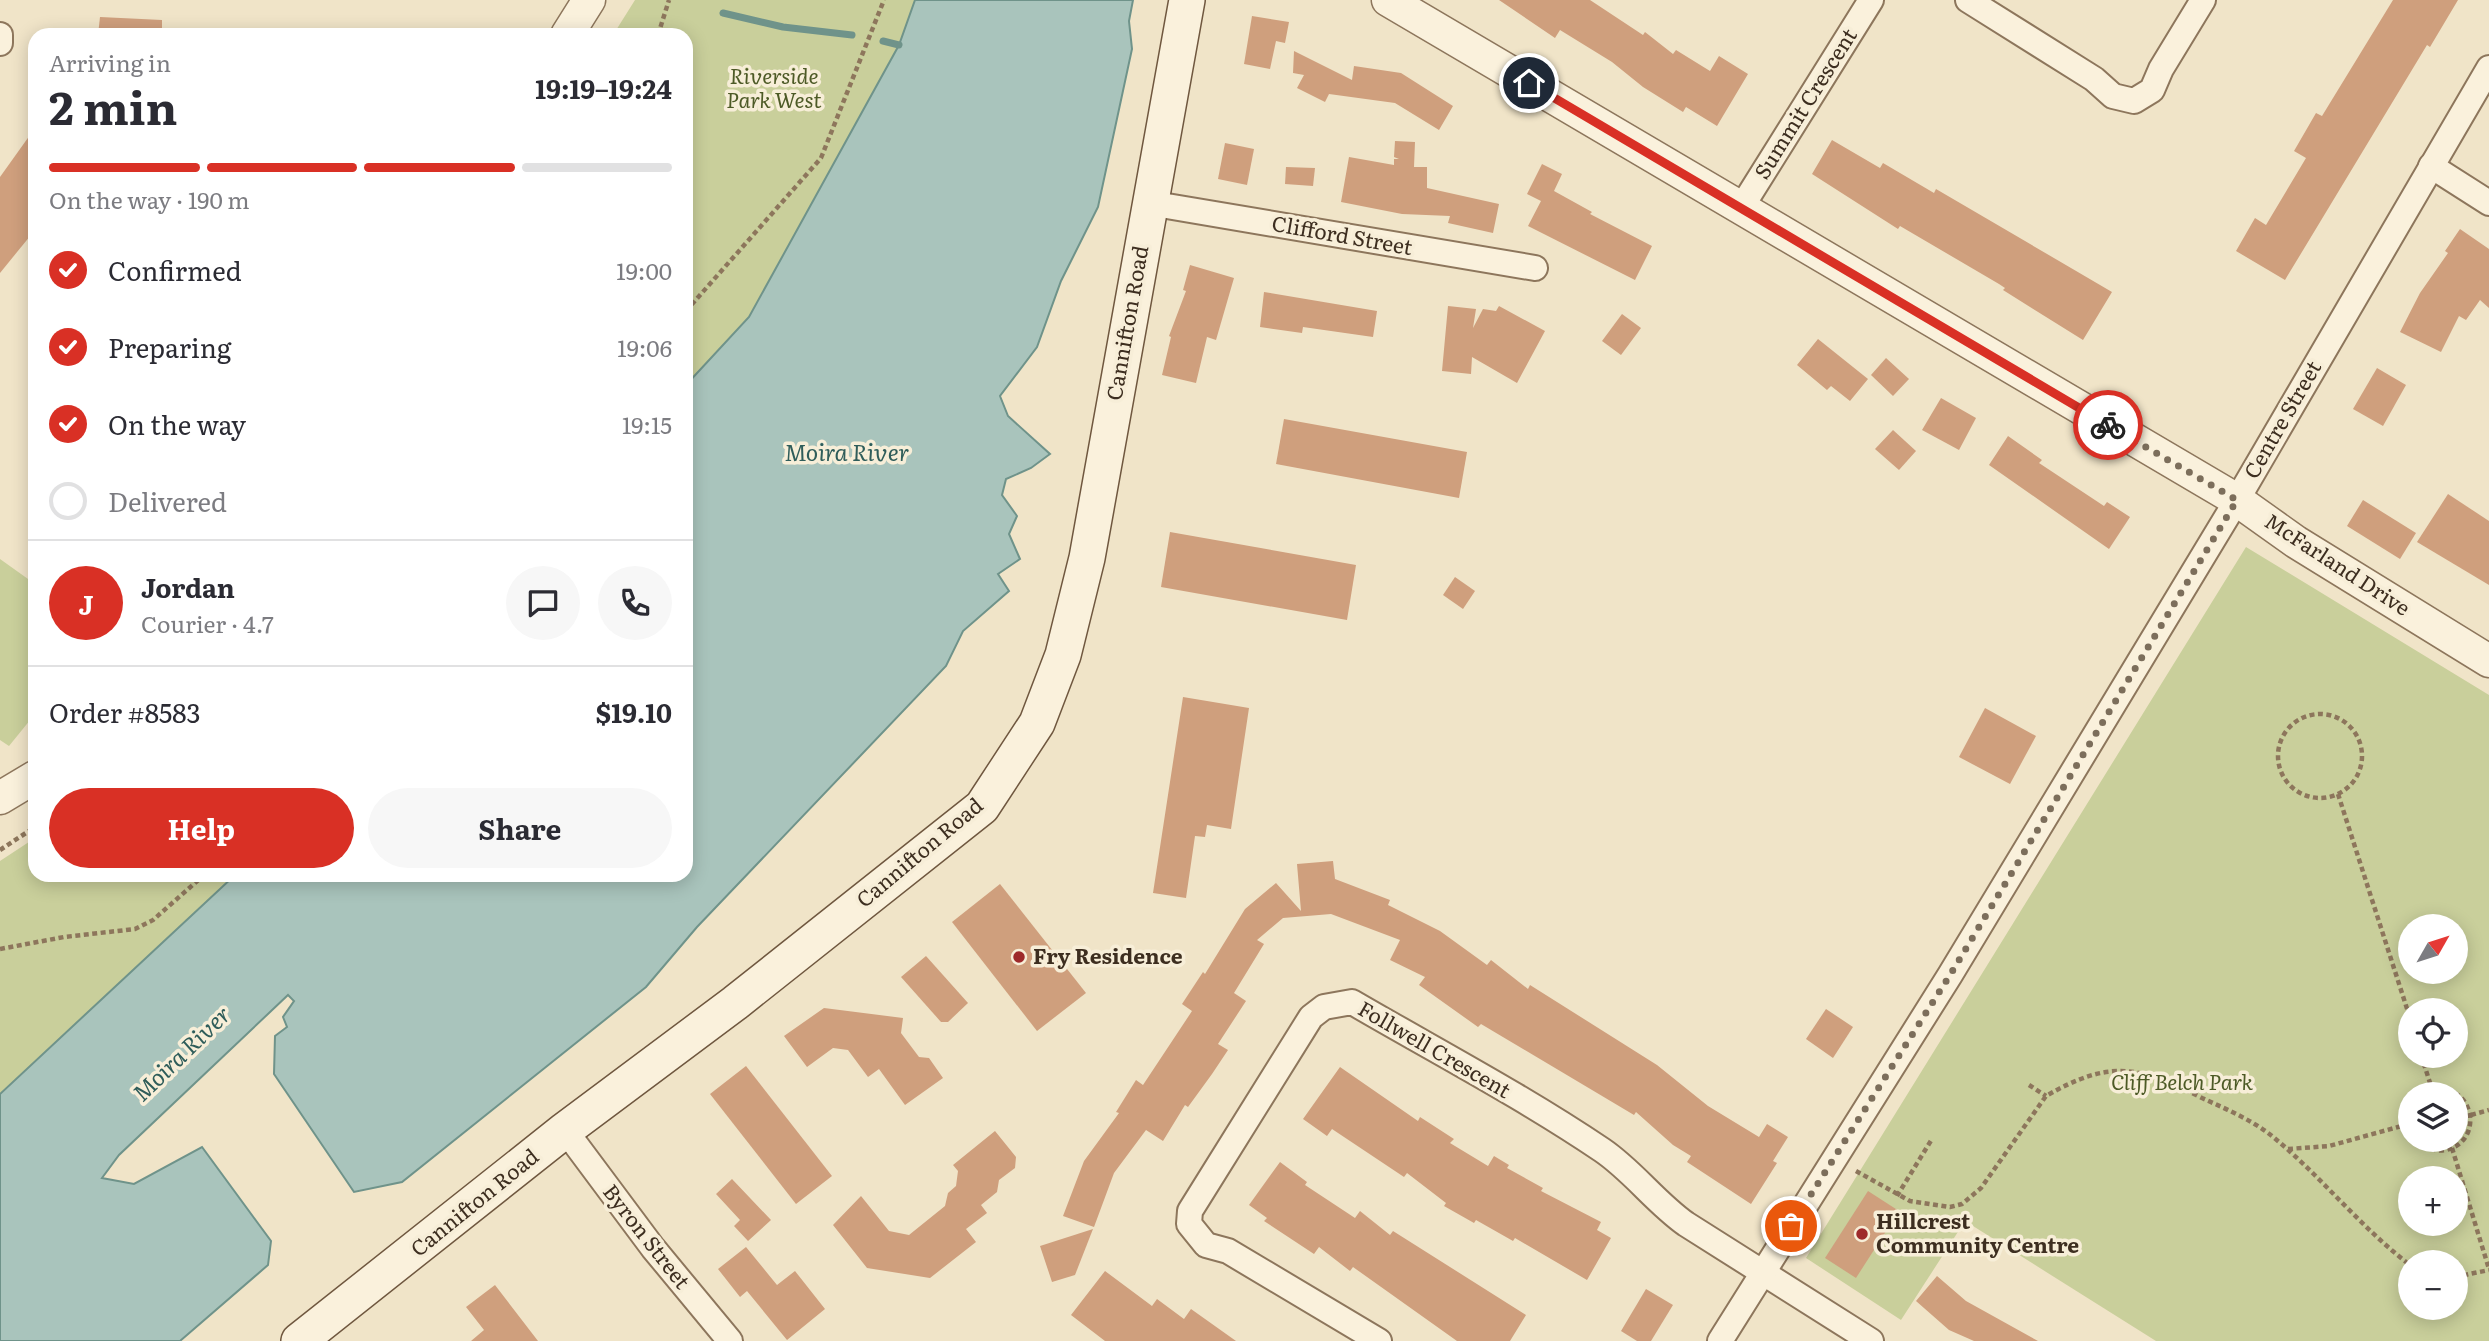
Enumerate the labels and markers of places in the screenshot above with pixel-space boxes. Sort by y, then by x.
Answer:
pin [1499,53,1559,113]
place label: Fry Residence [1033,939,1183,970]
marker: Fry Residence [1011,949,1027,965]
pin [1761,1196,1821,1256]
place label: Hillcrest Community Centre [1876,1204,2079,1259]
marker: Hillcrest Community Centre [1854,1226,1870,1242]

